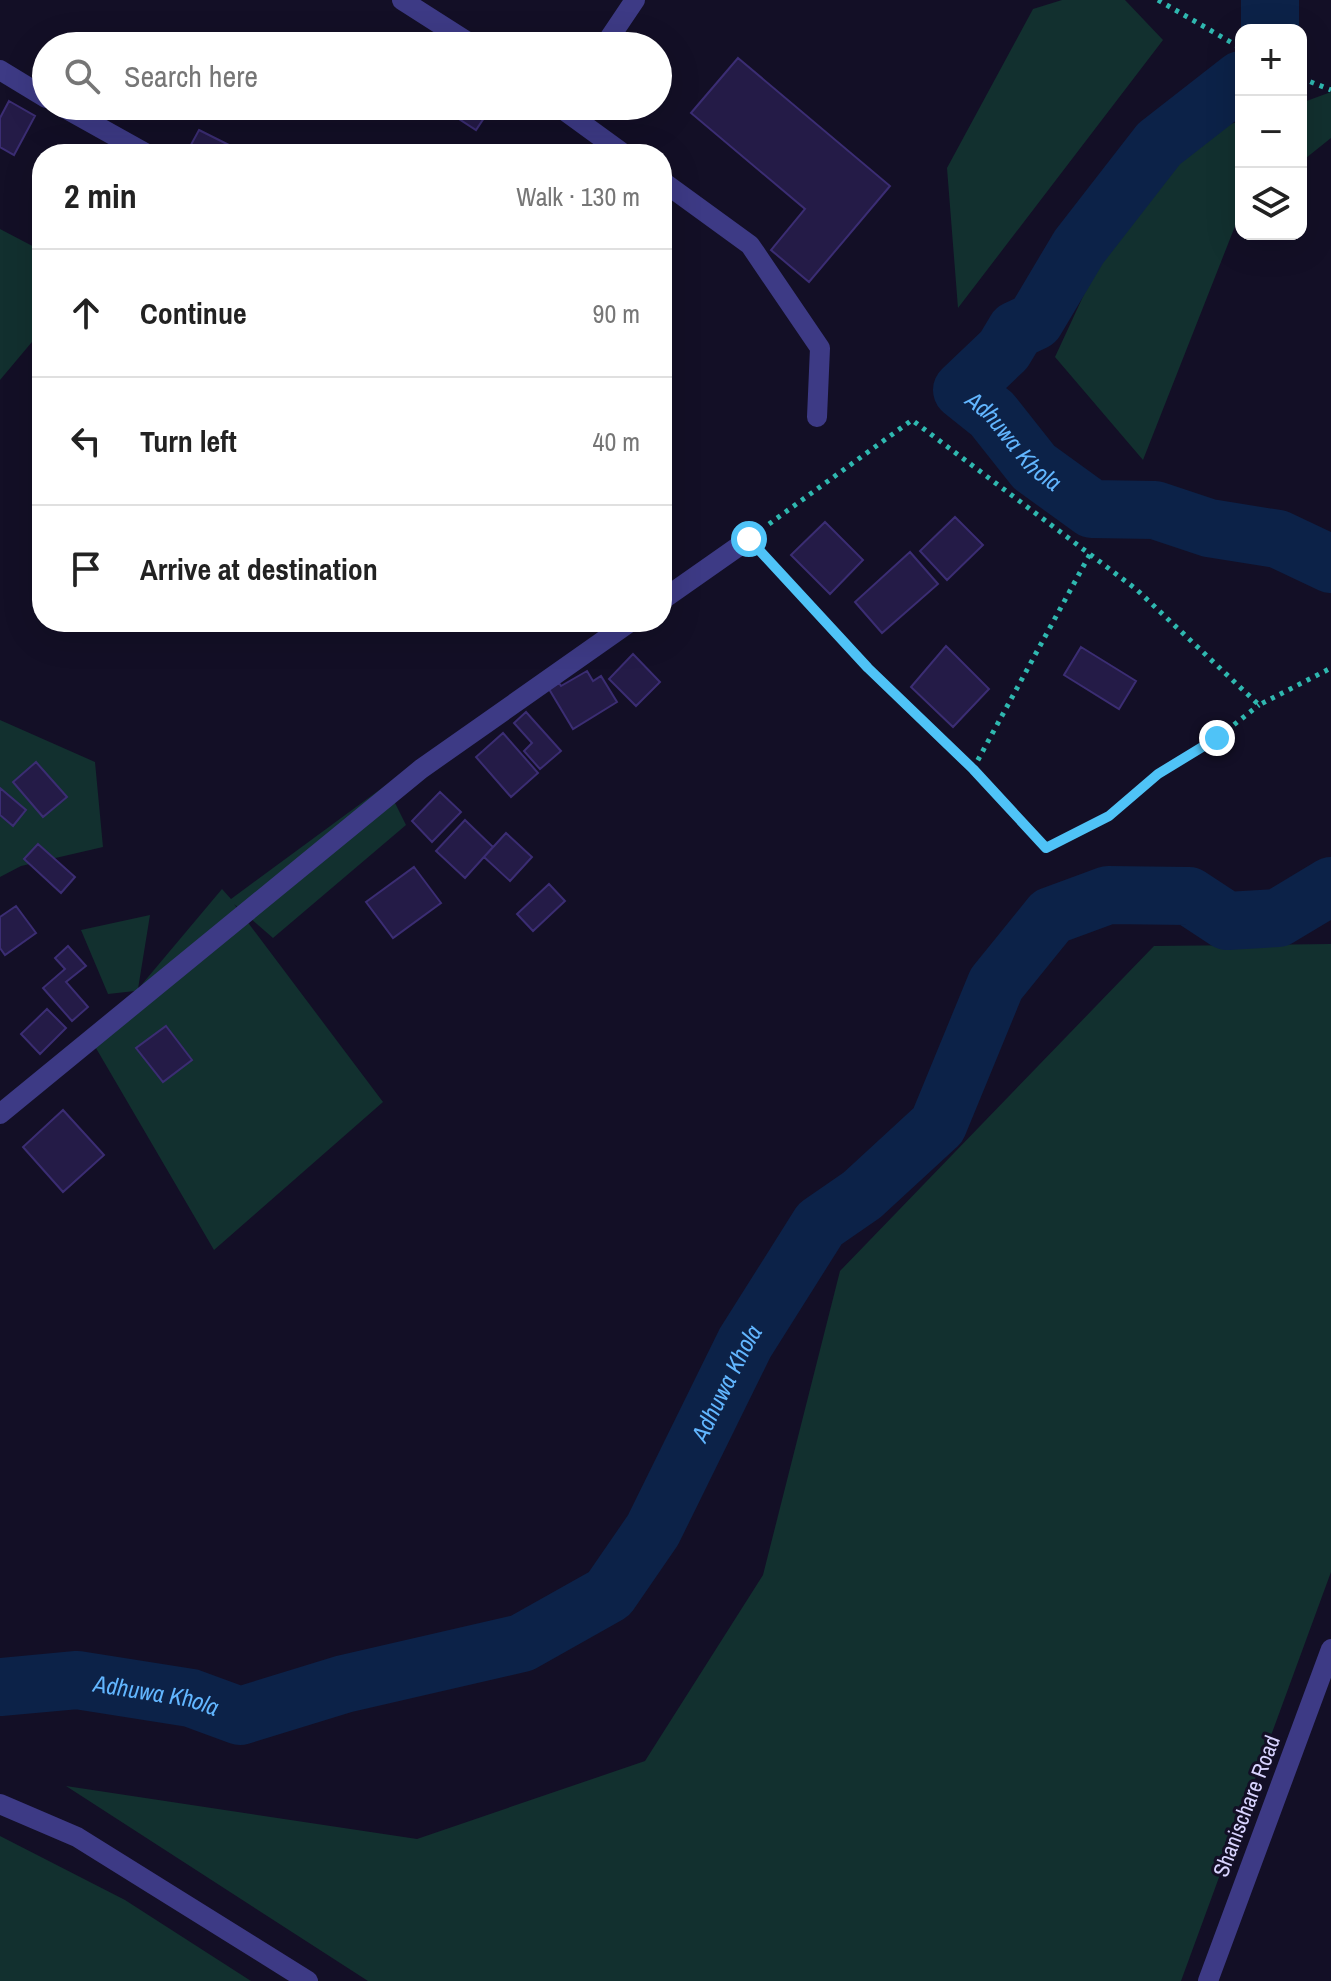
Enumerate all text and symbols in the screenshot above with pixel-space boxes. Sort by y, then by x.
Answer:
map controls [1235,24,1307,240]
button: + [1235,24,1307,96]
search box [32,32,672,120]
icon: search [60,54,104,98]
text: Search here [124,56,258,96]
button: − [1235,96,1307,168]
button: layers [1235,168,1307,240]
text: 2 min [64,173,137,219]
text: Walk · 130 m [516,179,640,214]
icon: ahead [64,291,108,335]
text: Continue [140,293,247,333]
text: 90 m [593,296,640,331]
water label: Adhuwa Khola [959,383,1068,498]
icon: left [64,419,108,463]
text: Turn left [140,421,237,461]
text: 40 m [593,424,640,459]
route start [731,521,767,557]
icon: arrive [64,547,108,591]
text: Arrive at destination [140,549,378,589]
route end [1199,720,1235,756]
water label: Adhuwa Khola [683,1318,769,1448]
water label: Adhuwa Khola [90,1667,224,1723]
street label: Shanischare Road [1205,1731,1287,1881]

